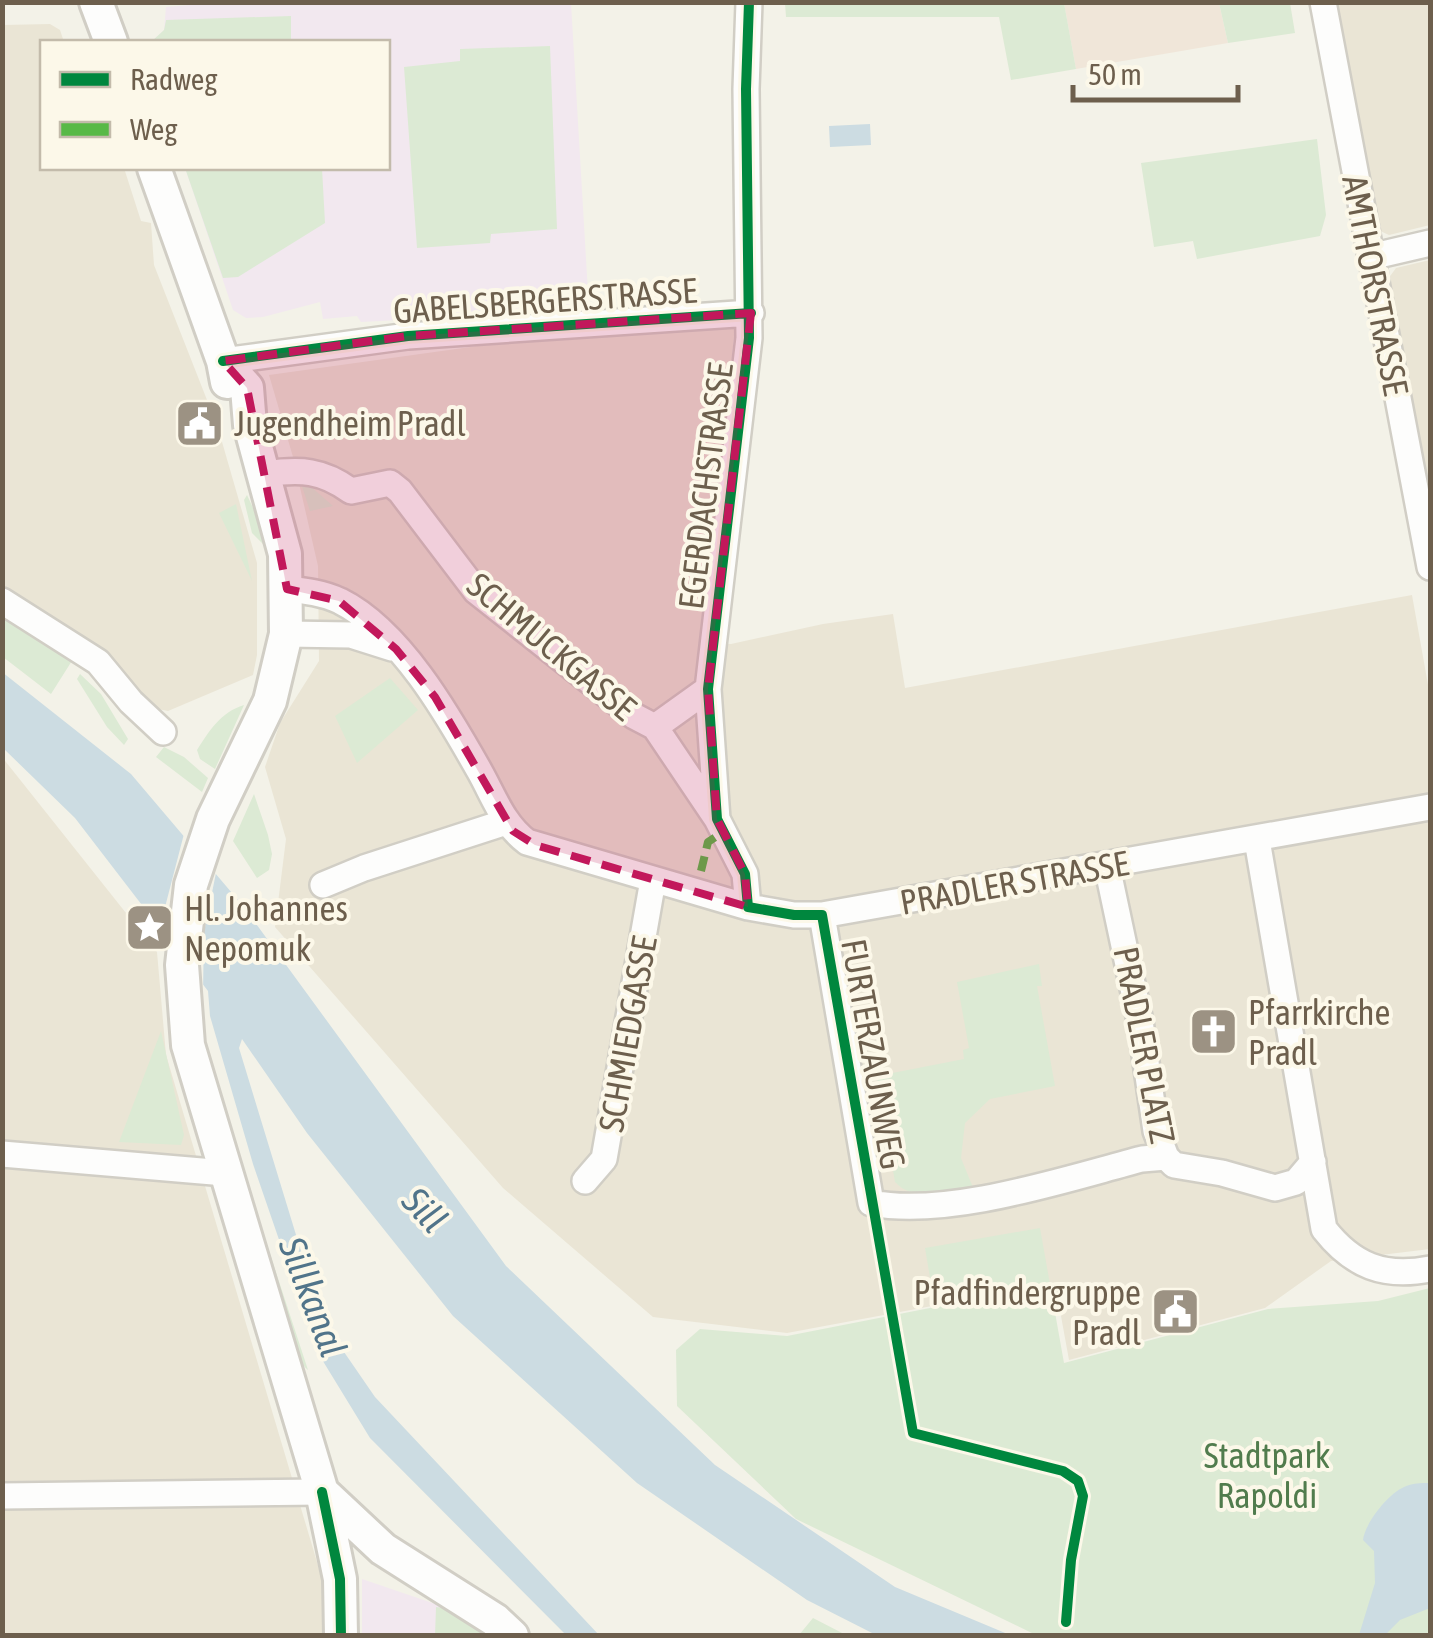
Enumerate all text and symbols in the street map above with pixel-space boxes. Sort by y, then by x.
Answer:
legend [40,40,390,170]
scale bar [1073,40,1238,102]
text: 50 m [1088,57,1142,91]
text: Radweg [130,62,217,96]
text: Weg [130,112,177,146]
street label: AMTHORSTRASSE [1335,172,1417,398]
street label: GABELSBERGERSTRASSE [392,269,698,331]
street label: EGERDACHSTRASSE [670,361,740,611]
public building icon: Jugendheim Pradl [173,397,225,449]
place label: Jugendheim Pradl [234,403,466,443]
street label: SCHMUCKGASSE [460,564,644,728]
street label: PRADLER STRASSE [897,842,1131,922]
place label: Hl. Johannes Nepomuk [184,888,348,968]
place icon: Hl. Johannes Nepomuk [123,902,175,954]
street label: SCHMIEDGASSE [590,933,664,1135]
street label: FURTERZAUNWEG [834,936,914,1172]
street label: PRADLER PLATZ [1106,943,1184,1147]
place label: Pfarrkirche Pradl [1248,992,1390,1072]
church icon: Pfarrkirche Pradl [1187,1006,1239,1058]
water label: Sill [393,1178,456,1241]
water label: Sillkanal [270,1230,355,1363]
place label: Pfadfindergruppe Pradl [914,1272,1141,1352]
public building icon: Pfadfindergruppe Pradl [1150,1286,1202,1338]
park label: Stadtpark Rapoldi [1204,1435,1330,1515]

